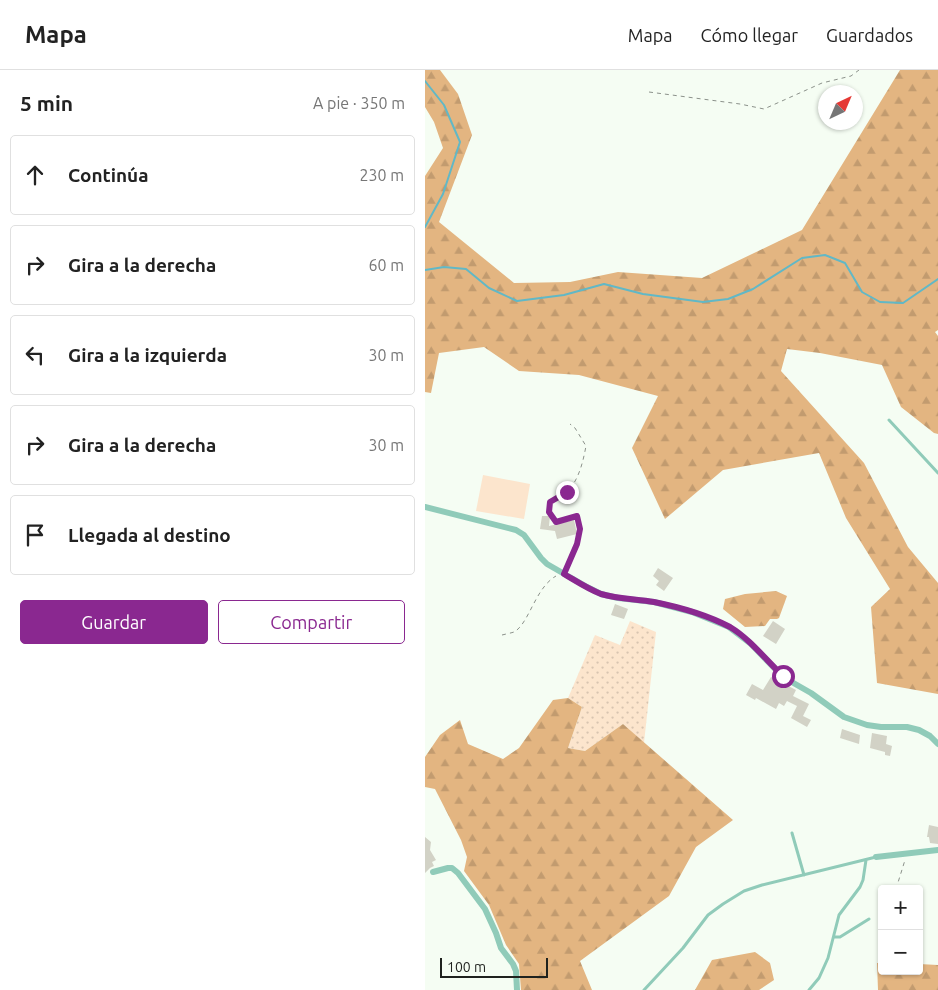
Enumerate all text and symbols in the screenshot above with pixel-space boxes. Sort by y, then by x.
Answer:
text: Mapa [25,21,87,48]
text: Mapa [628,25,673,45]
text: Cómo llegar [701,25,798,45]
text: Guardados [826,25,913,45]
north arrow [818,85,863,130]
text: 5 min [20,91,73,115]
text: A pie · 350 m [313,94,405,112]
icon: ahead [21,161,49,189]
text: Continúa [68,164,149,186]
text: 230 m [359,166,404,184]
icon: right [21,251,49,279]
text: Gira a la derecha [68,254,216,276]
text: 60 m [368,256,404,274]
icon: left [21,341,49,369]
text: Gira a la izquierda [68,344,227,366]
text: 30 m [368,346,404,364]
icon: right [21,431,49,459]
text: Gira a la derecha [68,434,216,456]
text: 30 m [368,436,404,454]
route end [556,481,579,504]
icon: arrive [21,521,49,549]
text: Llegada al destino [68,524,231,546]
button: Guardar [20,600,208,644]
button: Compartir [218,600,405,644]
route start [772,665,795,688]
map controls [878,885,923,975]
button: + [878,885,923,930]
button: − [878,930,923,975]
scale bar [440,955,547,978]
text: 100 m [447,959,486,975]

